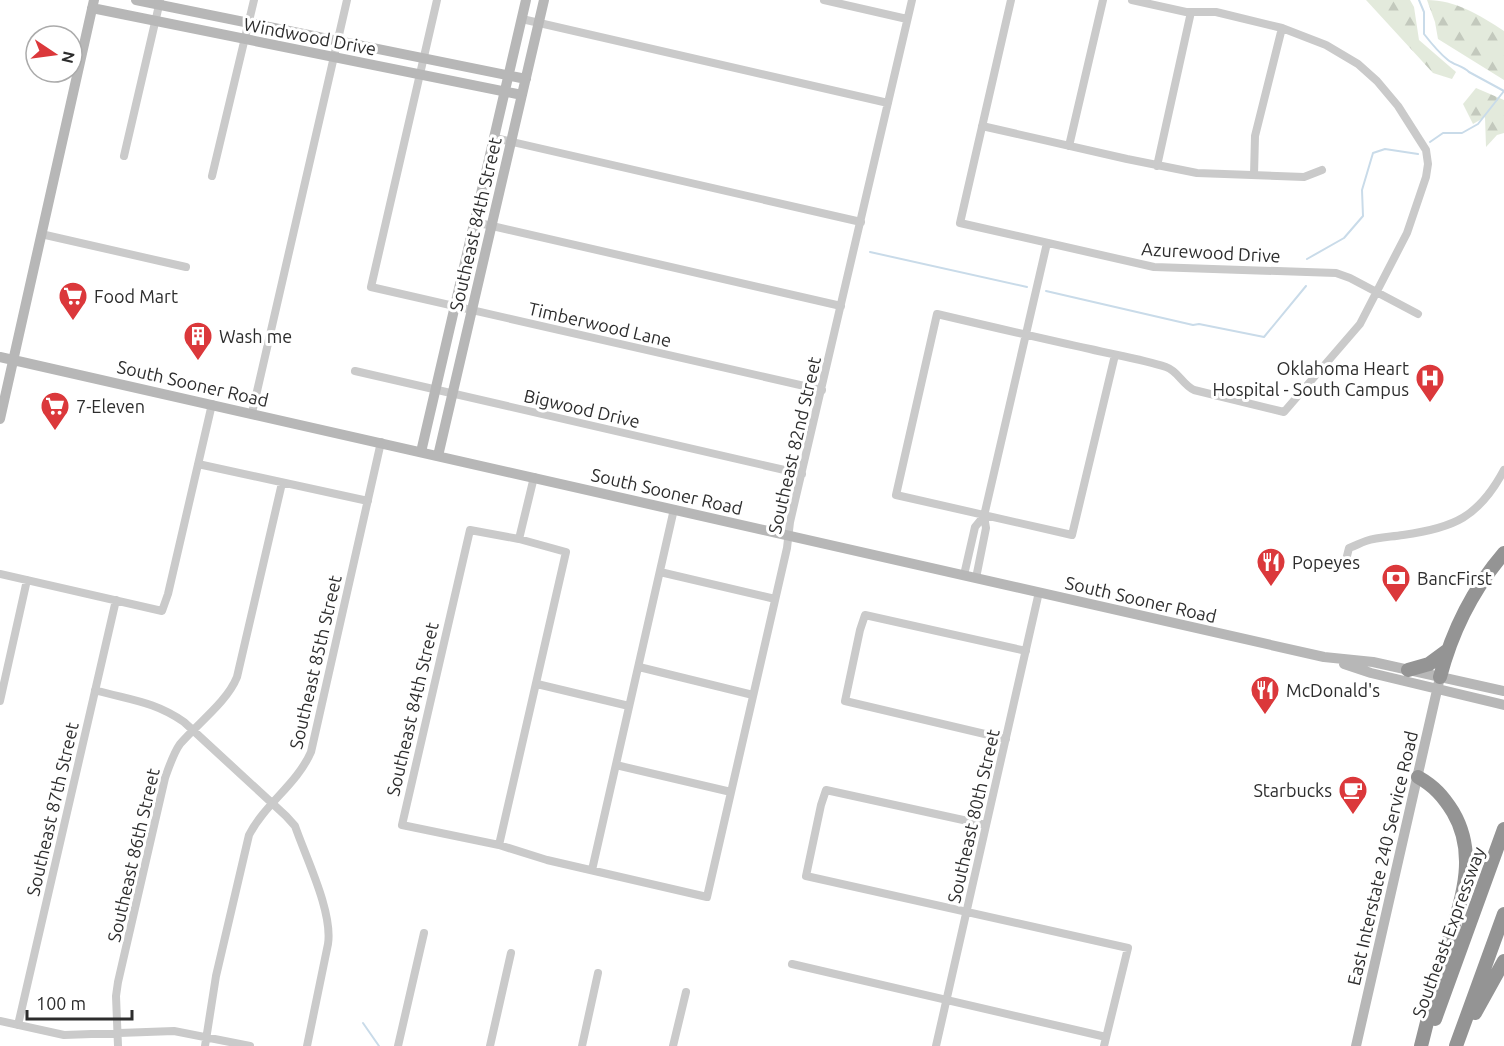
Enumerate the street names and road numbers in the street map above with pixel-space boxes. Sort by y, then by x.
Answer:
street label: Windwood Drive [242,13,378,59]
street label: Southeast 84th Street [445,135,505,313]
street label: Azurewood Drive [1141,238,1281,266]
street label: Timberwood Lane [526,298,674,350]
street label: Southeast 82nd Street [764,354,824,536]
street label: South Sooner Road [115,356,271,410]
street label: Bigwood Drive [522,385,642,431]
street label: South Sooner Road [589,464,745,518]
street label: South Sooner Road [1063,572,1219,626]
street label: Southeast 85th Street [285,573,345,751]
street label: Southeast 84th Street [382,620,442,798]
street label: Southeast 87th Street [22,720,82,898]
street label: Southeast 80th Street [943,727,1003,905]
street label: East Interstate 240 Service Road [1343,729,1421,987]
street label: Southeast 86th Street [103,766,163,944]
street label: Southeast Expressway [1408,844,1488,1020]

